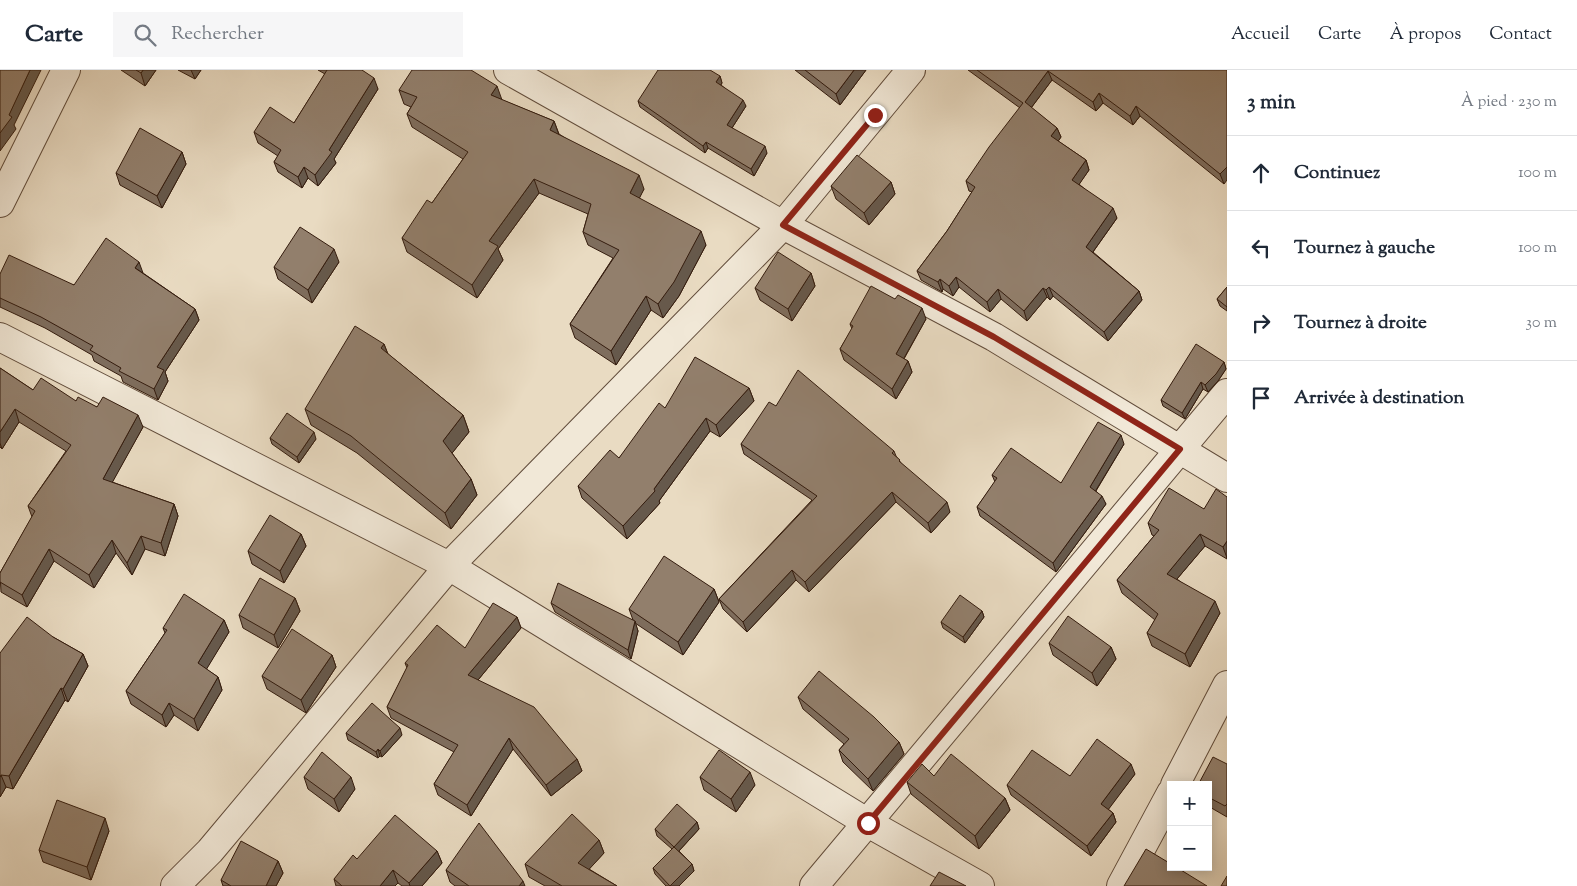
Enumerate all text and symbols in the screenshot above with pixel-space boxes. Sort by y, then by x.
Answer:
search box [113,12,463,57]
text: Carte [25,18,83,52]
icon: search [131,21,159,49]
text: Rechercher [171,21,264,48]
text: Accueil [1231,22,1290,48]
text: Carte [1318,22,1362,48]
text: À propos [1390,22,1461,48]
text: Contact [1489,22,1552,48]
text: 3 min [1247,88,1296,118]
text: À pied · 230 m [1461,91,1557,114]
route end [864,104,887,127]
icon: ahead [1247,159,1275,187]
text: Continuez [1294,160,1380,187]
text: 100 m [1518,162,1557,185]
icon: left [1247,234,1275,262]
text: Tournez à gauche [1294,235,1435,262]
text: 100 m [1518,237,1557,260]
icon: right [1247,309,1275,337]
text: Tournez à droite [1294,310,1427,337]
text: 30 m [1526,312,1557,335]
icon: arrive [1247,384,1275,412]
text: Arrivée à destination [1294,385,1465,412]
map controls [1167,781,1212,871]
button: + [1167,781,1212,826]
route start [857,812,880,835]
button: − [1167,826,1212,871]

